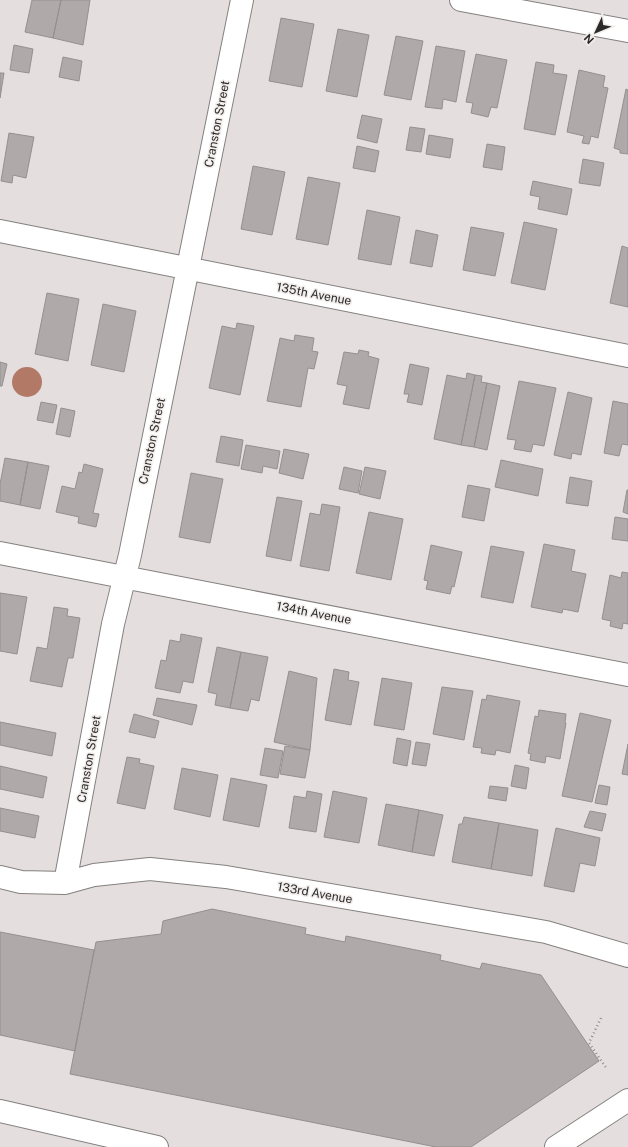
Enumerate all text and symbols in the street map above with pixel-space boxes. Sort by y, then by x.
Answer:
north arrow [576,12,616,52]
text: N [582,32,596,46]
street label: Cranston Street [202,79,232,169]
street label: 135th Avenue [275,280,353,308]
street label: Cranston Street [136,396,168,486]
street label: 134th Avenue [276,599,353,627]
street label: Cranston Street [74,714,104,804]
street label: 133rd Avenue [276,880,354,907]

